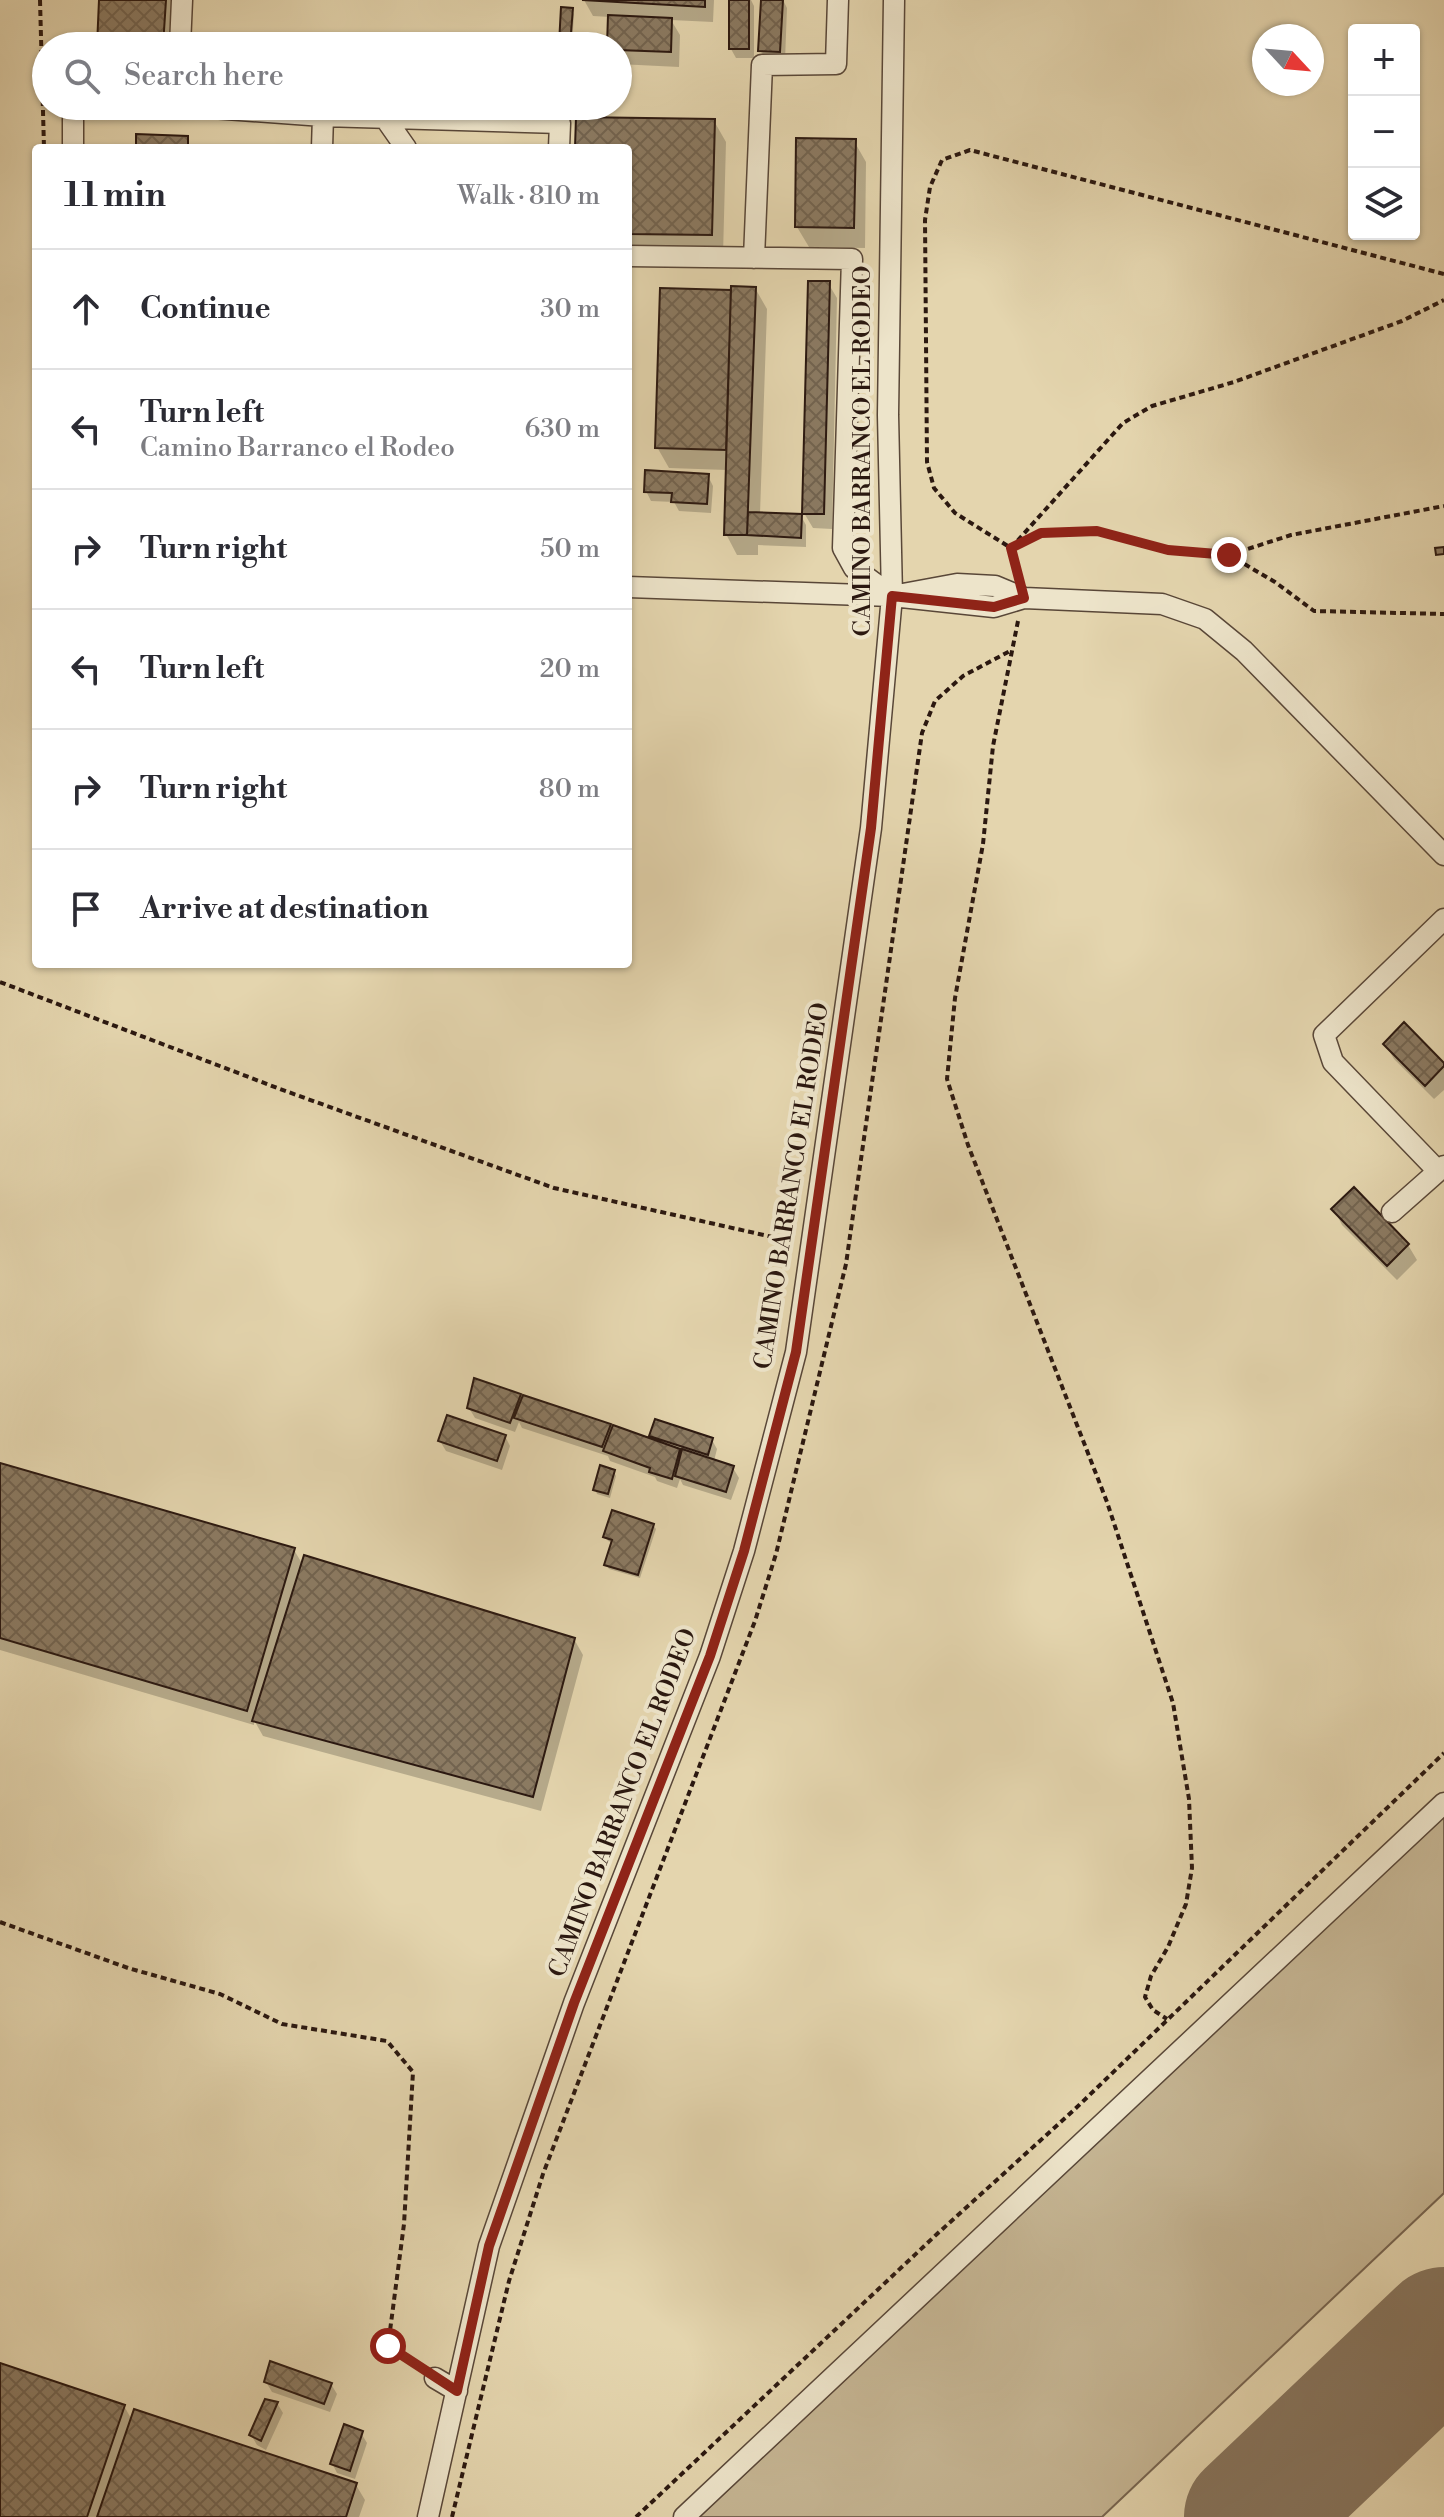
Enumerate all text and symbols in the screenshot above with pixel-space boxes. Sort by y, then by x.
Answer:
north arrow [1252,24,1324,96]
map controls [1348,24,1420,240]
button: + [1348,24,1420,96]
search box [32,32,632,120]
icon: search [60,54,104,98]
text: Search here [124,57,284,95]
button: − [1348,96,1420,168]
button: layers [1348,168,1420,240]
text: 11 min [64,175,166,217]
text: Walk · 810 m [457,180,600,212]
street label: CAMINO BARRANCO EL RODEO [848,266,878,637]
icon: ahead [64,287,108,331]
text: Continue [140,290,271,328]
text: 30 m [540,293,600,325]
text: Turn left [140,394,264,432]
icon: left [64,407,108,451]
text: 630 m [525,413,600,445]
text: Camino Barranco el Rodeo [140,432,455,464]
icon: right [64,527,108,571]
text: Turn right [140,530,287,568]
text: 50 m [540,533,600,565]
route end [1211,537,1247,573]
icon: left [64,647,108,691]
text: Turn left [140,650,264,688]
text: 20 m [540,653,600,685]
icon: right [64,767,108,811]
text: Turn right [140,770,287,808]
text: 80 m [539,773,600,805]
icon: arrive [64,887,108,931]
text: Arrive at destination [140,890,429,928]
street label: CAMINO BARRANCO EL RODEO [748,1000,836,1372]
street label: CAMINO BARRANCO EL RODEO [543,1624,703,1982]
route start [370,2328,406,2364]

